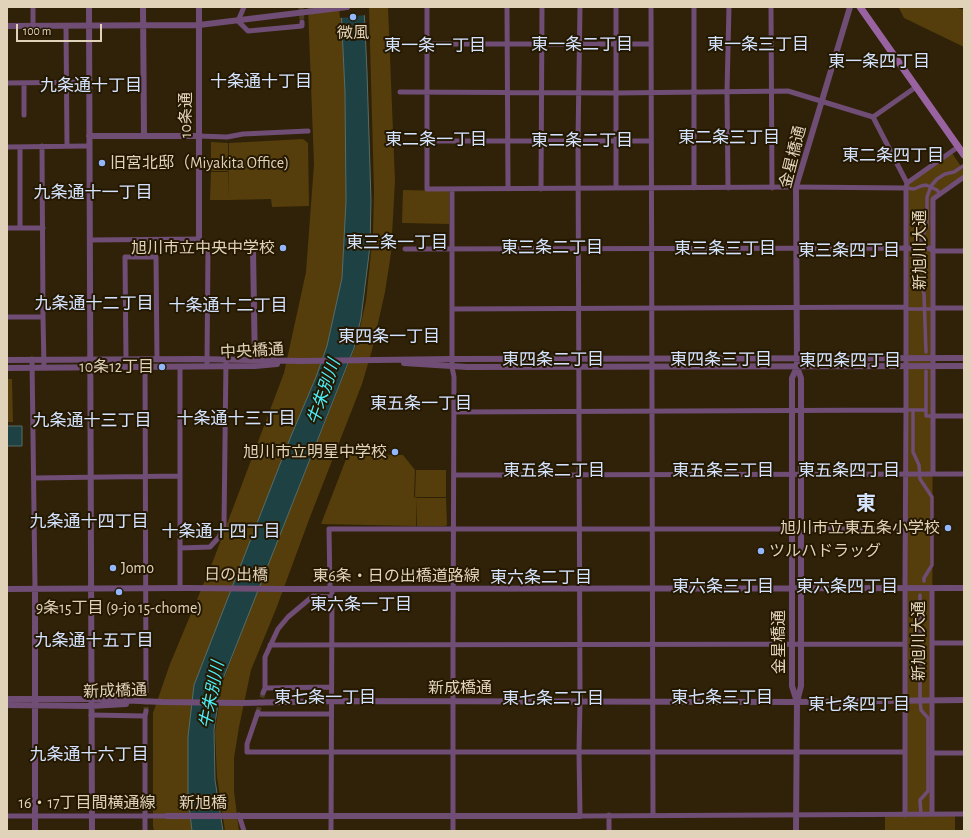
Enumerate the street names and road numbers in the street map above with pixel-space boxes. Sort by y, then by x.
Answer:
street label: 10条通 [176,92,196,138]
street label: 金星橋通 [776,124,810,190]
street label: 新旭川大通 [910,210,930,290]
street label: 中央橋通 [220,340,284,362]
street label: 日の出橋 [204,565,268,585]
street label: 東6条・日の出橋道路線 [312,566,480,586]
street label: 新旭川大通 [909,601,929,681]
street label: 金星橋通 [769,610,789,674]
street label: 新成橋通 [428,678,492,698]
street label: 新成橋通 [83,680,147,702]
street label: 16・17丁目間横通線 [18,793,156,813]
street label: 新旭橋 [179,793,227,813]

